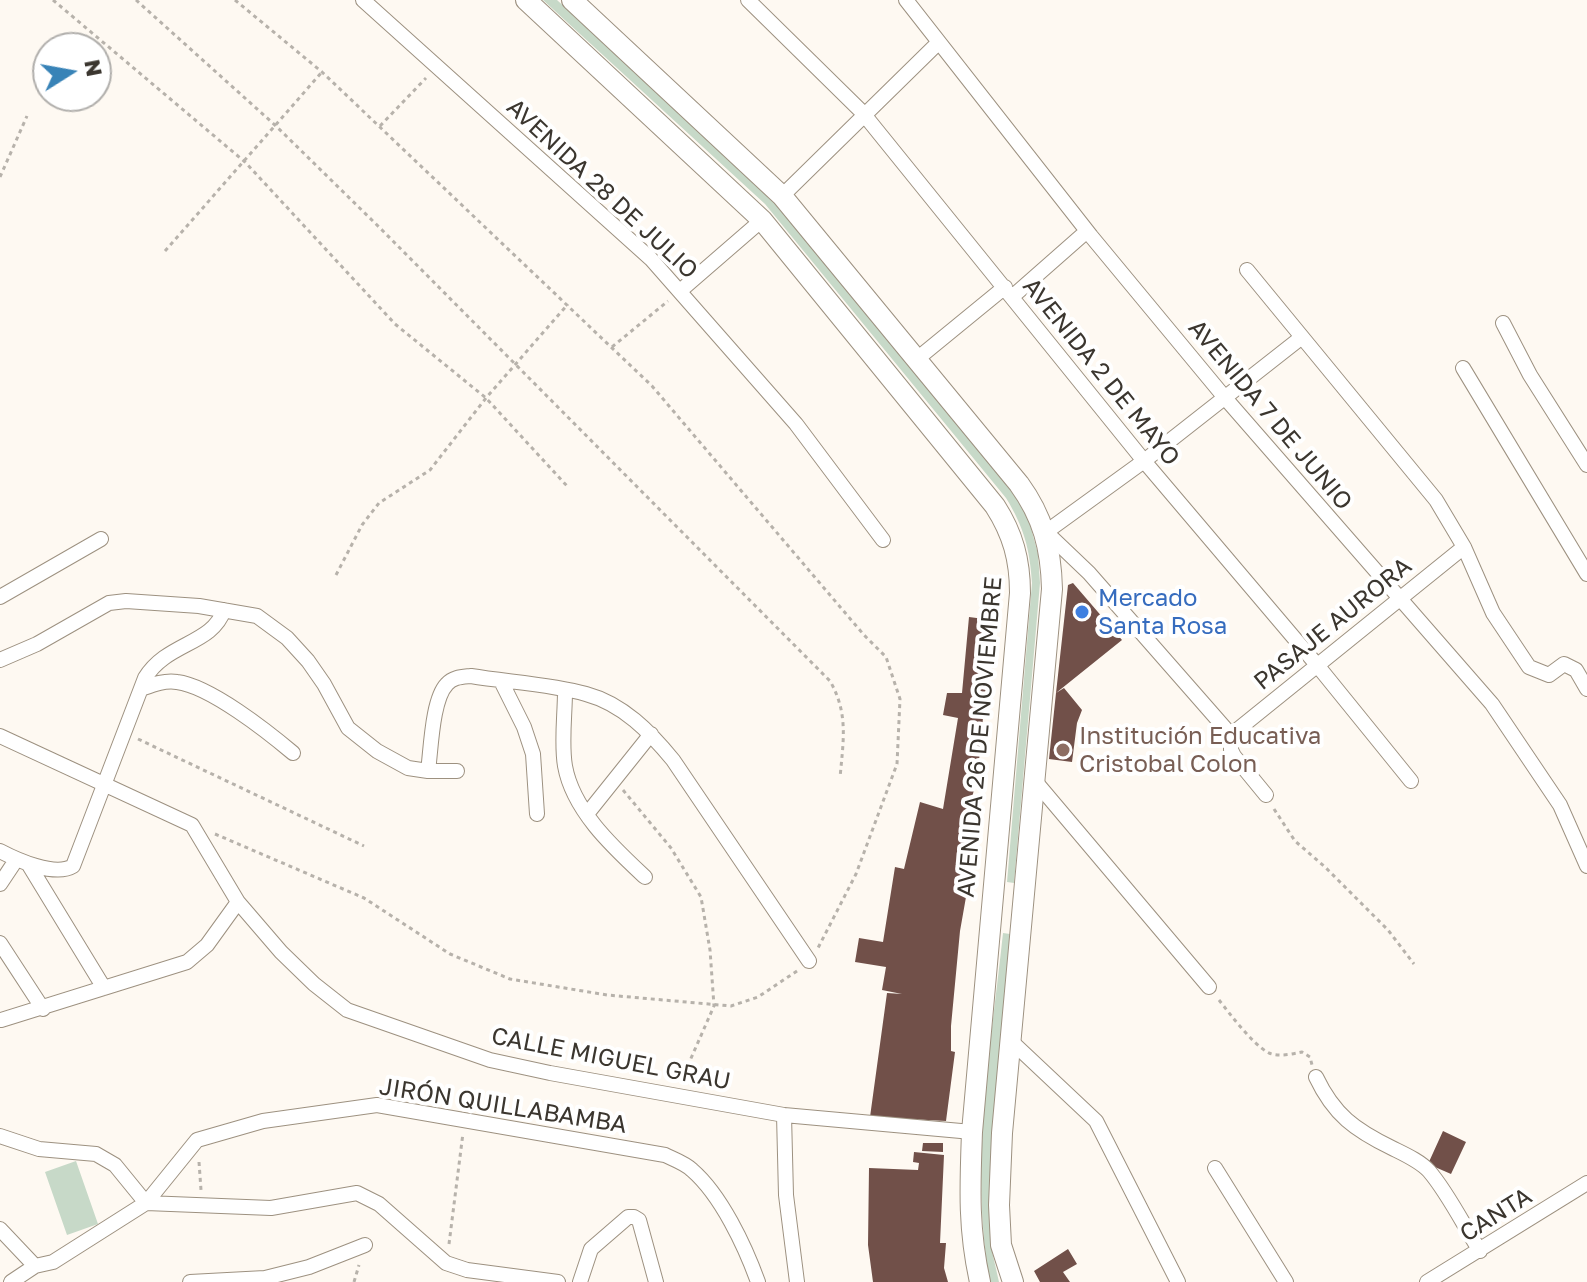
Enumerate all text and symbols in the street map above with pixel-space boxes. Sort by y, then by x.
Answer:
north arrow [32,32,112,112]
text: N [79,57,109,78]
street label: AVENIDA 28 DE JULIO [501,93,703,285]
street label: AVENIDA 2 DE MAYO [1017,272,1185,472]
street label: AVENIDA 7 DE JUNIO [1182,314,1358,516]
street label: PASAJE AURORA [1248,552,1418,696]
street label: AVENIDA 26 DE NOVIEMBRE [952,575,1008,899]
place label: Mercado Santa Rosa [1098,584,1227,640]
marker: Mercado Santa Rosa [1073,603,1091,621]
place label: Institución Educativa Cristobal Colon [1079,722,1321,778]
marker: Institución Educativa Cristobal Colon [1054,741,1072,759]
street label: CALLE MIGUEL GRAU [489,1022,733,1096]
street label: JIRÓN QUILLABAMBA [377,1072,629,1140]
street label: CANTA [1455,1182,1537,1248]

